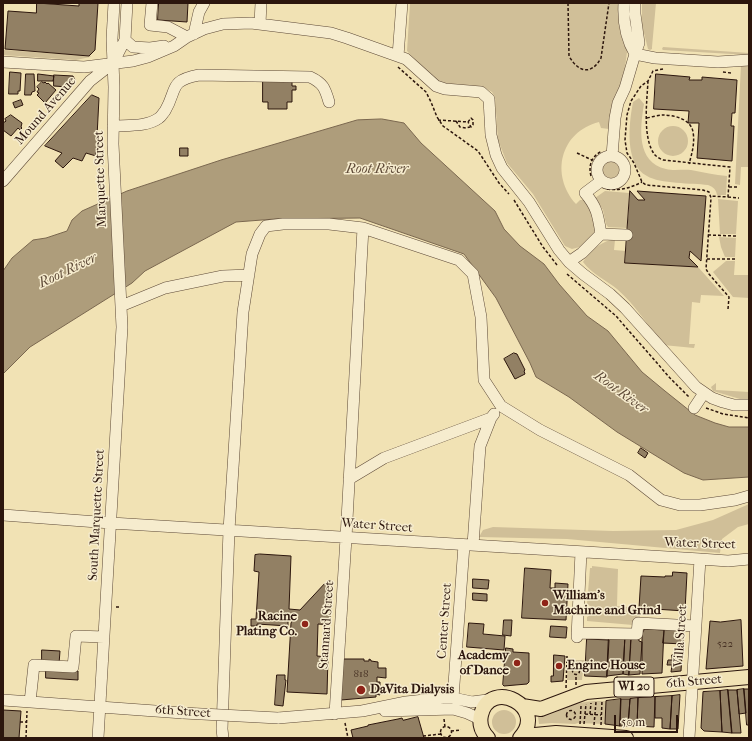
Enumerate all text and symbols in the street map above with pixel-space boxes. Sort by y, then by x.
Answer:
street label: Mound Avenue [12,74,80,148]
street label: Marquette Street [92,130,110,228]
water label: Root River [346,162,408,178]
water label: Root River [36,250,100,292]
water label: Root River [591,368,651,418]
street label: South Marquette Street [86,449,108,581]
street label: Water Street [341,516,413,536]
street label: Water Street [664,535,736,553]
street label: Stannard Street [316,581,338,669]
street label: Center Street [435,582,455,660]
place label: William's Machine and Grind [553,588,661,619]
marker: William's Machine and Grind [540,598,550,608]
street label: Villa Street [671,604,691,668]
place label: Racine Plating Co. [236,609,297,640]
marker: Racine Plating Co. [300,619,310,629]
house number: 522 [717,637,733,651]
place label: Academy of Dance [458,648,509,679]
marker: Academy of Dance [512,658,522,668]
place label: Engine House [567,658,645,674]
marker: Engine House [554,661,564,671]
house number: 818 [354,667,368,681]
street label: 6th Street [665,672,723,692]
road number: WI 20 [614,677,654,697]
place label: DaVita Dialysis [370,682,454,698]
marker: DaVita Dialysis [355,684,367,696]
street label: 6th Street [154,702,212,722]
scale bar [616,707,680,733]
text: 50 m [621,715,645,729]

